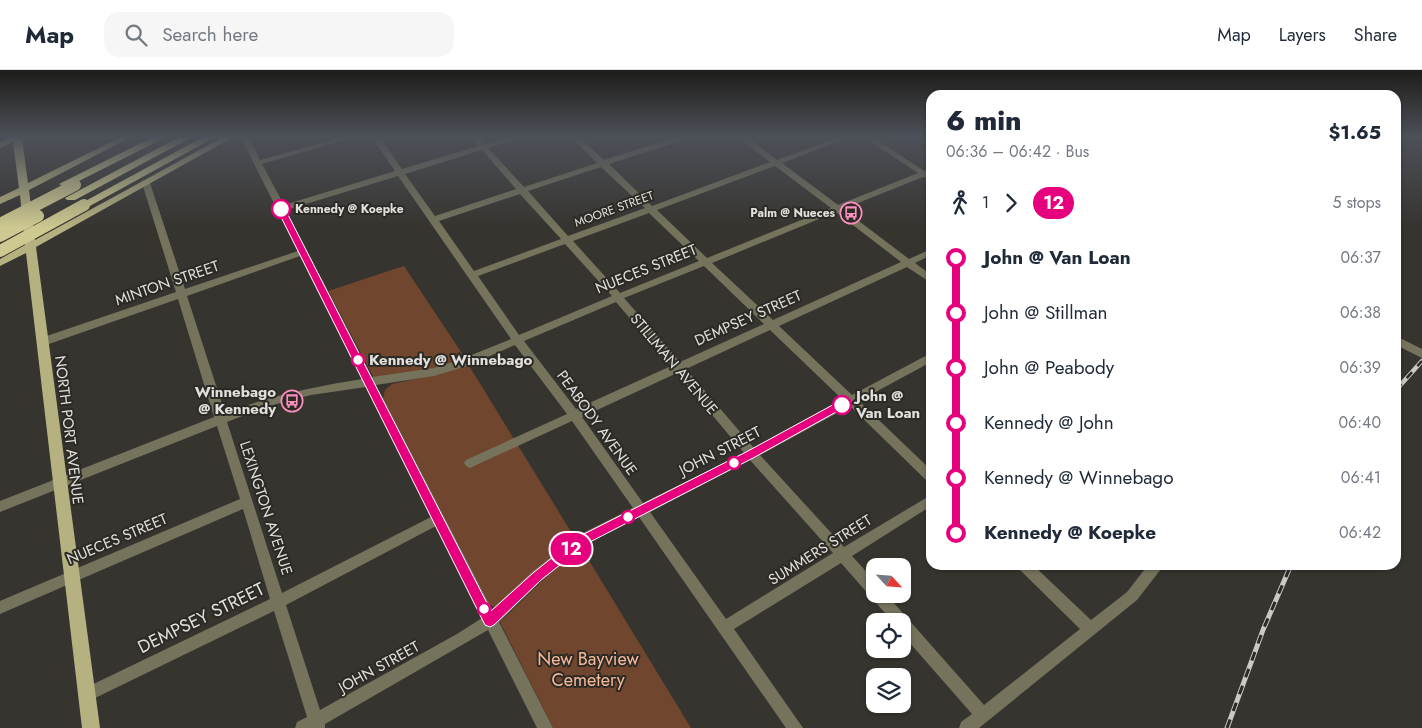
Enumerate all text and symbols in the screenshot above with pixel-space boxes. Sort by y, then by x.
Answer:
search box [104,12,454,57]
text: Map [25,17,74,52]
icon: search [122,21,150,49]
text: Search here [162,21,258,48]
text: Map [1217,22,1251,48]
text: Layers [1279,22,1326,48]
text: Share [1354,22,1397,48]
text: 6 min [946,100,1022,141]
text: $1.65 [1328,119,1381,146]
text: 06:36 – 06:42 · Bus [946,140,1089,163]
street label: MOORE STREET [572,186,657,232]
icon: walk [946,189,974,217]
icon: forward [997,189,1025,217]
text: 12 [1043,190,1064,216]
text: 1 [982,191,989,214]
text: 5 stops [1333,191,1381,214]
marker: Kennedy @ Koepke [271,199,291,219]
place label: Kennedy @ Koepke [295,200,404,218]
bus stop icon: Palm @ Nueces [839,201,863,225]
place label: Palm @ Nueces [750,204,836,222]
street label: NUECES STREET [592,239,700,299]
text: John @ Van Loan [984,244,1131,271]
text: 06:37 [1340,246,1381,269]
street label: MINTON STREET [112,255,222,311]
street label: DEMPSEY STREET [691,284,805,351]
text: John @ Stillman [984,299,1108,326]
text: 06:38 [1340,301,1381,324]
street label: STILLMAN AVENUE [625,309,723,419]
place label: Kennedy @ Winnebago [369,349,533,371]
marker: Kennedy @ Winnebago [351,353,365,367]
street label: NORTH PORT AVENUE [49,354,89,506]
text: John @ Peabody [984,354,1114,381]
text: 06:39 [1339,356,1381,379]
street label: PEABODY AVENUE [551,366,643,480]
place label: Winnebago @ Kennedy [195,381,276,420]
place label: John @ Van Loan [853,385,920,424]
bus stop icon: Winnebago @ Kennedy [280,389,304,413]
marker: John @ Van Loan [832,395,852,415]
text: Kennedy @ John [984,409,1114,436]
text: 06:40 [1338,411,1381,434]
street label: JOHN STREET [673,421,765,482]
street label: LEXINGTON AVENUE [234,438,298,578]
unlabelled marker [727,456,741,470]
text: Kennedy @ Winnebago [984,464,1174,491]
text: 06:41 [1341,466,1381,489]
street label: NUECES STREET [63,508,171,570]
street label: SUMMERS STREET [764,509,876,591]
unlabelled marker [621,510,635,524]
text: Kennedy @ Koepke [984,519,1156,546]
text: 06:42 [1339,521,1381,544]
line badge: 12 [548,533,594,565]
text: 12 [561,536,581,562]
north arrow [866,558,911,602]
map controls [866,558,911,713]
street label: DEMPSEY STREET [133,576,269,660]
unlabelled marker [477,602,491,616]
button: locate [866,613,911,658]
street label: JOHN STREET [333,636,423,699]
park label: New Bayview Cemetery [537,646,640,693]
button: layers [866,668,911,713]

